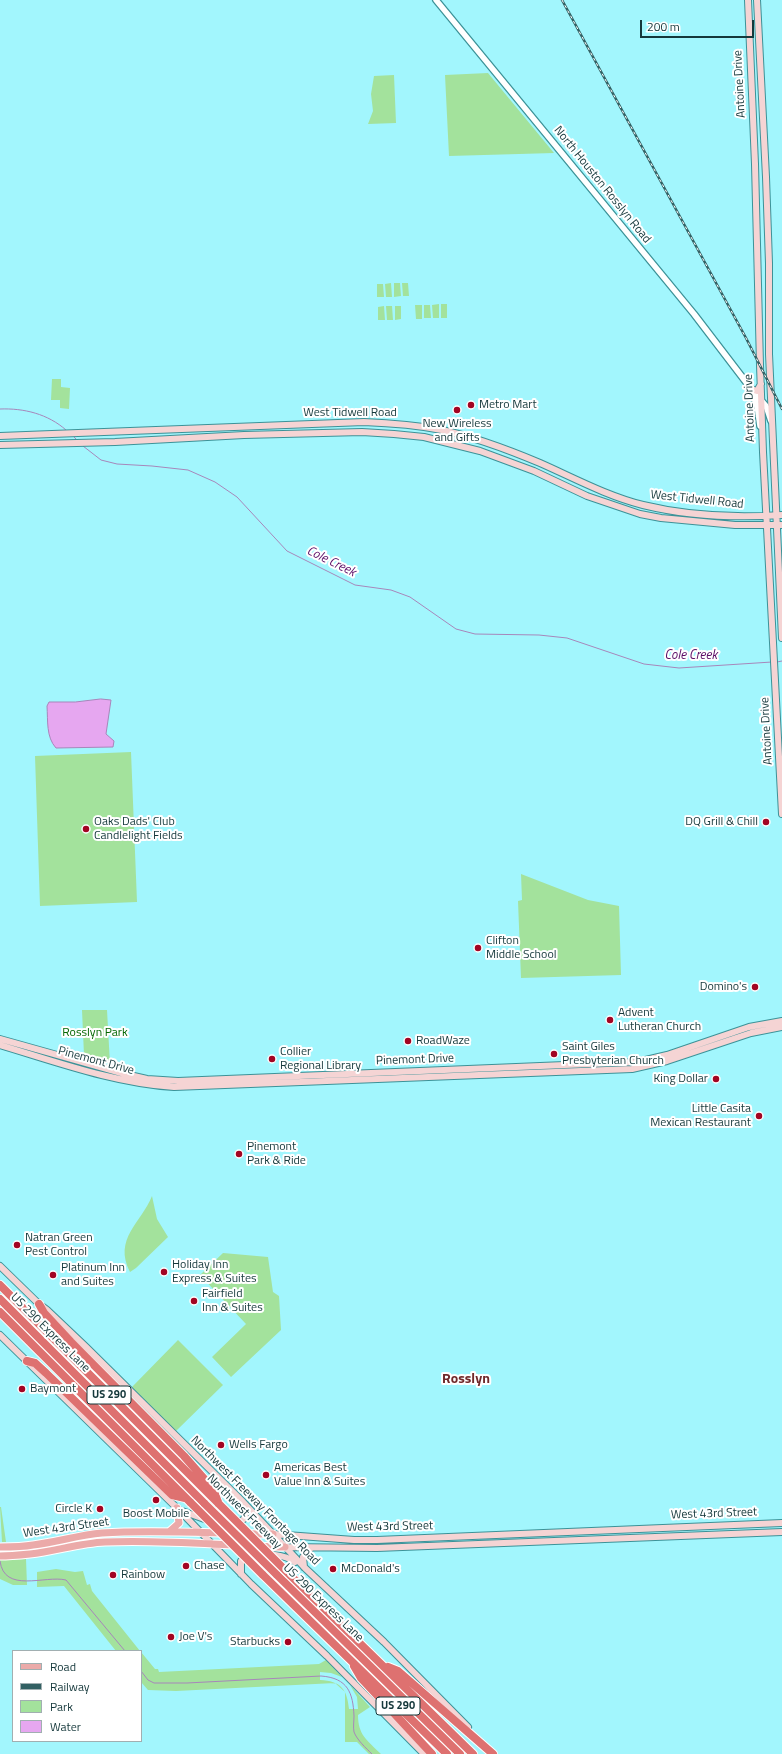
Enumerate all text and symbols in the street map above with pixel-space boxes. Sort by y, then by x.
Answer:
scale bar [642,12,756,38]
text: 200 m [647,17,680,36]
street label: Antoine Drive [731,50,749,118]
street label: North Houston Rosslyn Road [550,124,654,246]
street label: Antoine Drive [742,374,758,442]
place label: Metro Mart [479,398,537,412]
marker: Metro Mart [466,400,476,410]
marker: New Wireless and Gifts [452,405,462,415]
street label: West Tidwell Road [303,406,397,420]
place label: New Wireless and Gifts [422,417,492,445]
street label: West Tidwell Road [650,488,744,512]
water label: Cole Creek [304,543,358,581]
water label: Cole Creek [665,648,717,664]
street label: Antoine Drive [758,697,776,765]
place label: Oaks Dads' Club Candlelight Fields [94,815,183,843]
place label: DQ Grill & Chill [685,815,758,829]
marker: DQ Grill & Chill [761,817,771,827]
marker: Oaks Dads' Club Candlelight Fields [81,824,91,834]
place label: Clifton Middle School [486,934,556,962]
marker: Clifton Middle School [473,943,483,953]
place label: Domino's [700,980,747,994]
marker: Domino's [750,982,760,992]
place label: Advent Lutheran Church [618,1006,701,1034]
marker: Advent Lutheran Church [605,1015,615,1025]
park label: Rosslyn Park [62,1026,128,1040]
place label: RoadWaze [416,1034,470,1048]
marker: RoadWaze [403,1036,413,1046]
place label: Saint Giles Presbyterian Church [562,1040,664,1068]
street label: Pinemont Drive [56,1044,136,1078]
place label: Collier Regional Library [280,1045,361,1073]
marker: Saint Giles Presbyterian Church [549,1049,559,1059]
street label: Pinemont Drive [376,1051,454,1069]
marker: Collier Regional Library [267,1054,277,1064]
place label: King Dollar [654,1072,708,1086]
marker: King Dollar [711,1074,721,1084]
place label: Little Casita Mexican Restaurant [650,1102,751,1130]
marker: Little Casita Mexican Restaurant [754,1111,764,1121]
place label: Pinemont Park & Ride [247,1140,306,1168]
marker: Pinemont Park & Ride [234,1149,244,1159]
place label: Natran Green Pest Control [25,1231,93,1259]
marker: Natran Green Pest Control [12,1240,22,1250]
place label: Holiday Inn Express & Suites [172,1258,257,1286]
place label: Platinum Inn and Suites [61,1261,125,1289]
marker: Holiday Inn Express & Suites [159,1267,169,1277]
marker: Platinum Inn and Suites [48,1270,58,1280]
place label: Fairfield Inn & Suites [202,1287,263,1315]
street label: US 290 Express Lane [7,1290,93,1376]
marker: Fairfield Inn & Suites [189,1296,199,1306]
district label: Rosslyn [442,1372,490,1388]
place label: Baymont [30,1382,76,1396]
marker: Baymont [17,1384,27,1394]
road number: US 290 [87,1386,131,1404]
street label: Northwest Freeway Frontage Road [188,1434,322,1568]
place label: Wells Fargo [229,1438,288,1452]
marker: Wells Fargo [216,1440,226,1450]
place label: Americas Best Value Inn & Suites [274,1461,365,1489]
marker: Americas Best Value Inn & Suites [261,1470,271,1480]
street label: Northwest Freeway [204,1472,284,1552]
marker: Boost Mobile [151,1495,161,1505]
place label: Circle K [55,1502,92,1516]
marker: Circle K [95,1504,105,1514]
street label: West 43rd Street [671,1505,757,1523]
place label: Boost Mobile [123,1507,189,1521]
street label: West 43rd Street [22,1515,110,1541]
street label: West 43rd Street [347,1519,433,1535]
place label: Chase [194,1559,225,1573]
marker: Chase [181,1561,191,1571]
street label: US 290 Express Lane [280,1561,366,1645]
place label: McDonald's [341,1562,400,1576]
marker: McDonald's [328,1564,338,1574]
place label: Rainbow [121,1568,165,1582]
marker: Rainbow [108,1570,118,1580]
place label: Joe V's [179,1630,212,1644]
marker: Joe V's [166,1632,176,1642]
place label: Starbucks [230,1635,280,1649]
marker: Starbucks [283,1637,293,1647]
legend [12,1650,142,1742]
text: Road [50,1657,76,1676]
text: Railway [50,1677,90,1696]
text: Park [50,1697,73,1716]
road number: US 290 [376,1697,420,1715]
text: Water [50,1717,81,1736]

